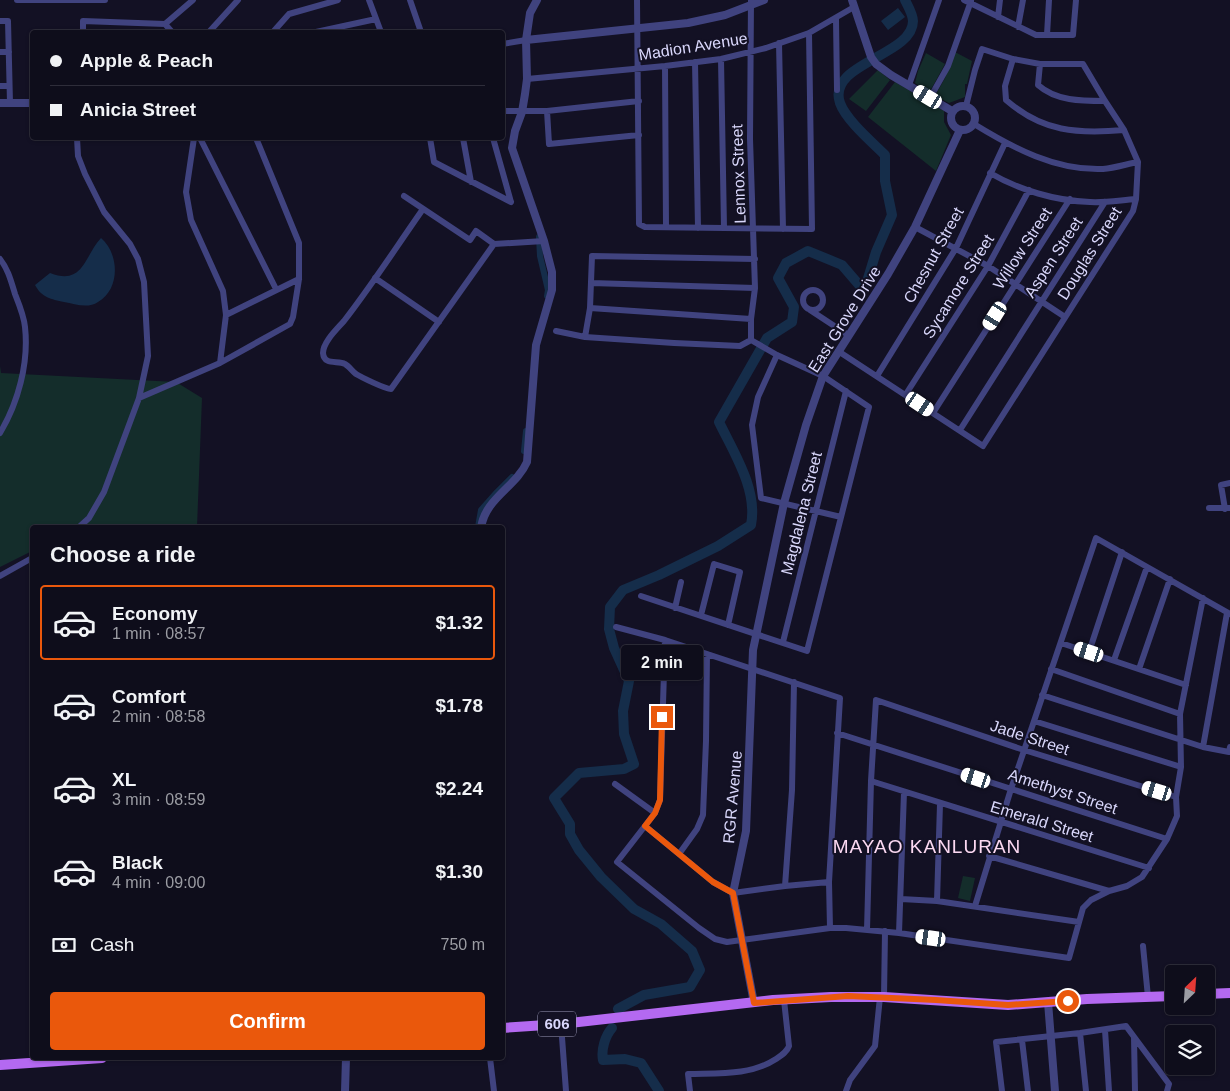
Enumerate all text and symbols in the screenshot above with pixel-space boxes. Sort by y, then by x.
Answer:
street label: Madion Avenue [637,29,749,63]
text: Apple & Peach [80,50,213,71]
car [911,83,944,111]
text: Anicia Street [80,99,196,120]
street label: Lennox Street [728,123,749,224]
street label: Douglas Street [1054,203,1125,303]
street label: Chesnut Street [900,204,967,306]
street label: Willow Street [990,204,1055,292]
street label: Aspen Street [1021,213,1086,301]
street label: Sycamore Street [920,231,997,341]
street label: East Grove Drive [805,263,884,375]
car [980,299,1009,333]
car [903,389,936,419]
street label: Magdalena Street [778,449,825,576]
text: Choose a ride [50,542,195,567]
icon: car [52,600,97,645]
text: Economy [112,603,198,624]
text: $1.32 [435,612,483,633]
text: 1 min · 08:57 [112,625,205,642]
car [1072,640,1105,664]
callout: 2 min [621,644,703,680]
text: 2 min [641,654,683,671]
icon: car [52,683,97,728]
text: Comfort [112,686,186,707]
text: $1.78 [435,695,483,716]
route end [651,706,673,728]
text: 2 min · 08:58 [112,708,205,725]
street label: Jade Street [988,717,1072,758]
street label: RGR Avenue [720,750,745,844]
icon: car [52,766,97,811]
car [959,766,992,790]
street label: Amethyst Street [1006,766,1120,817]
text: XL [112,769,136,790]
text: $2.24 [435,778,483,799]
car [1140,779,1173,803]
text: 3 min · 08:59 [112,791,205,808]
street label: Emerald Street [988,798,1096,845]
district label: MAYAO KANLURAN [833,836,1021,857]
icon: car [52,849,97,894]
text: Black [112,852,163,873]
text: $1.30 [435,861,483,882]
text: 4 min · 09:00 [112,874,205,891]
car [915,928,946,948]
icon: cash [50,931,78,959]
text: Cash [90,934,134,955]
text: 750 m [441,936,485,953]
north arrow [1165,965,1215,1015]
map controls [1165,965,1215,1075]
route start [1057,990,1079,1012]
button: Confirm [50,992,485,1050]
road number: 606 [538,1012,576,1036]
button: layers [1165,1025,1215,1075]

